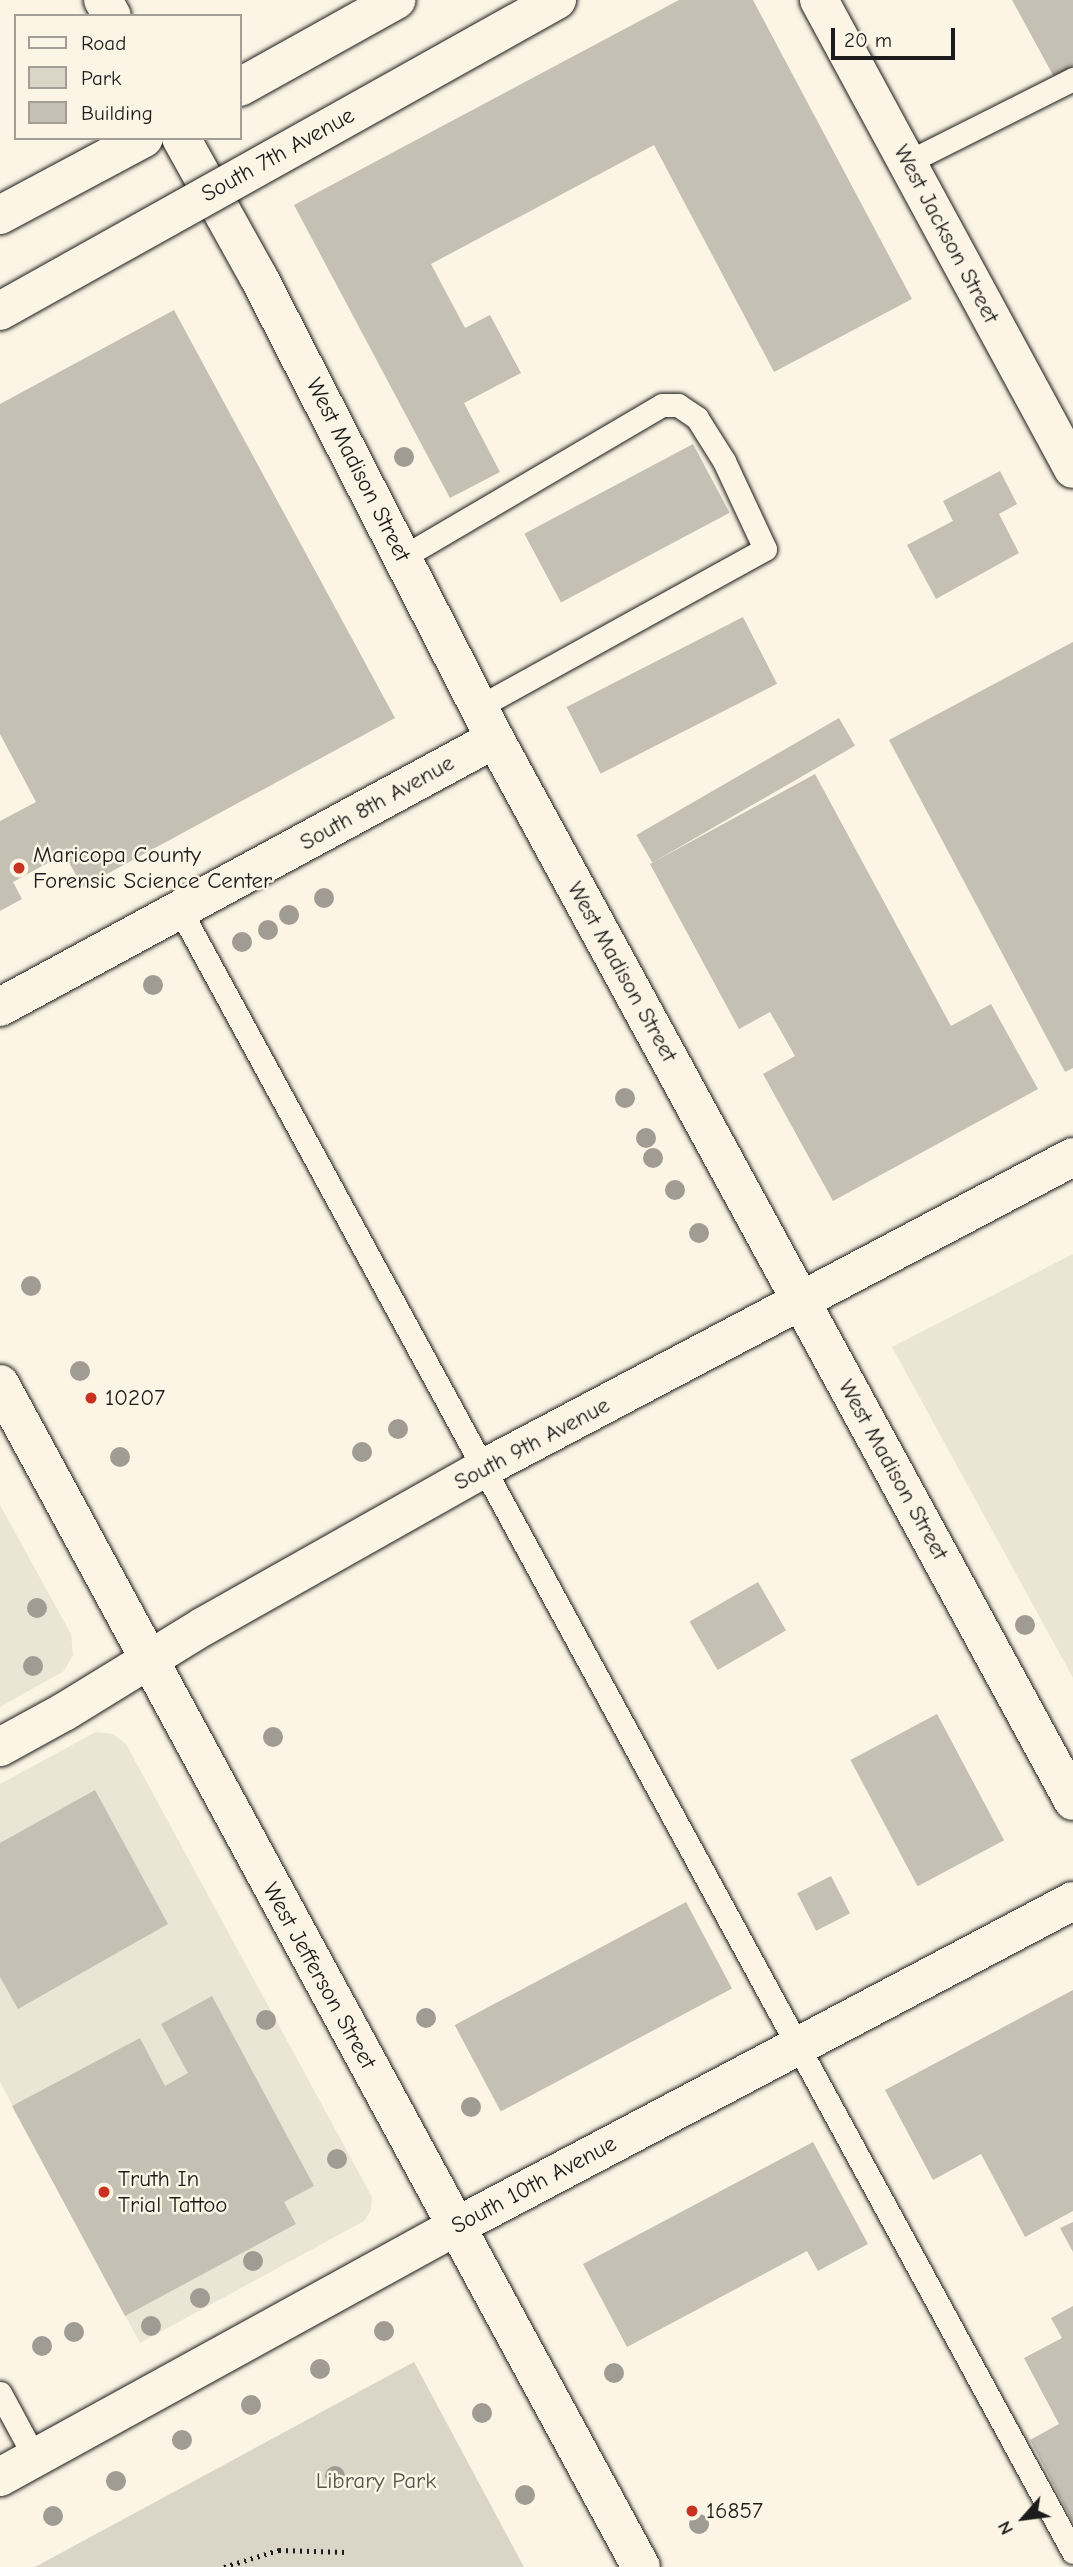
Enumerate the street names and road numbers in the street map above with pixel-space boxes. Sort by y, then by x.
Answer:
street label: South 7th Avenue [197,102,359,208]
street label: West Jackson Street [887,140,1005,328]
street label: West Madison Street [300,374,416,566]
street label: South 8th Avenue [295,749,459,857]
street label: West Madison Street [561,877,683,1067]
street label: West Madison Street [832,1375,954,1565]
street label: South 9th Avenue [450,1391,614,1497]
street label: West Jefferson Street [256,1878,382,2074]
street label: South 10th Avenue [447,2130,621,2240]

